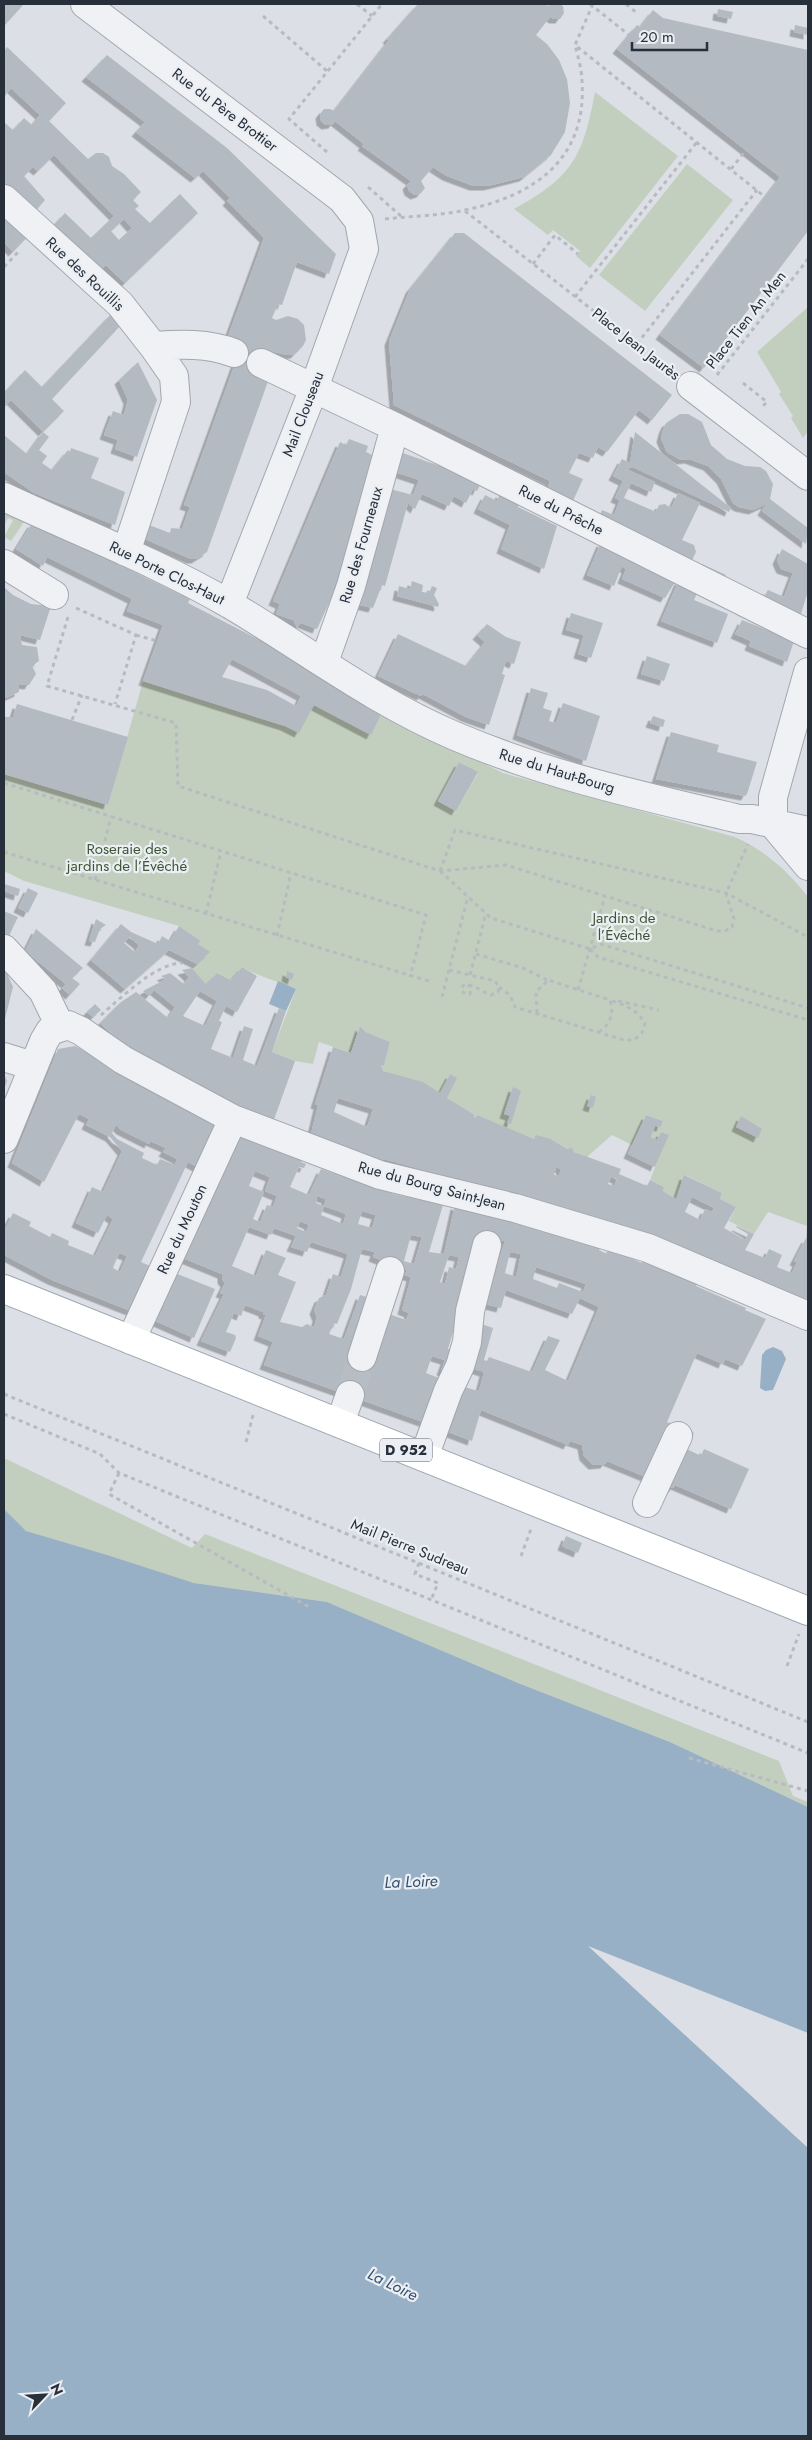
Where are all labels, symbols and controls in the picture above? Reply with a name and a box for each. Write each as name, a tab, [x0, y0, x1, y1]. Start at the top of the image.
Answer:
scale bar	[632, 20, 707, 52]
text: 20 m	[640, 26, 674, 48]
street label: Rue du Père Brottier	[167, 63, 283, 158]
street label: Rue des Rouillis	[41, 232, 129, 316]
street label: Place Tien An Men	[701, 266, 791, 374]
street label: Place Jean Jaurès	[587, 303, 685, 385]
street label: Mail Clouseau	[277, 368, 329, 460]
street label: Rue du Prêche	[515, 479, 608, 541]
street label: Rue des Fourneaux	[334, 483, 388, 606]
street label: Rue Porte Clos-Haut	[106, 536, 229, 611]
street label: Rue du Haut-Bourg	[496, 743, 618, 799]
park label: Roseraie des jardins de l’Évêché	[66, 838, 187, 877]
park label: Jardins de l’Évêché	[590, 907, 656, 946]
street label: Rue du Bourg Saint-Jean	[356, 1156, 508, 1216]
street label: Rue du Mouton	[151, 1180, 213, 1278]
road number: D 952	[380, 1438, 432, 1462]
street label: Mail Pierre Sudreau	[348, 1513, 472, 1581]
water label: La Loire	[384, 1869, 438, 1894]
water label: La Loire	[364, 2262, 422, 2306]
north arrow	[20, 2370, 70, 2420]
text: N	[45, 2380, 68, 2399]

